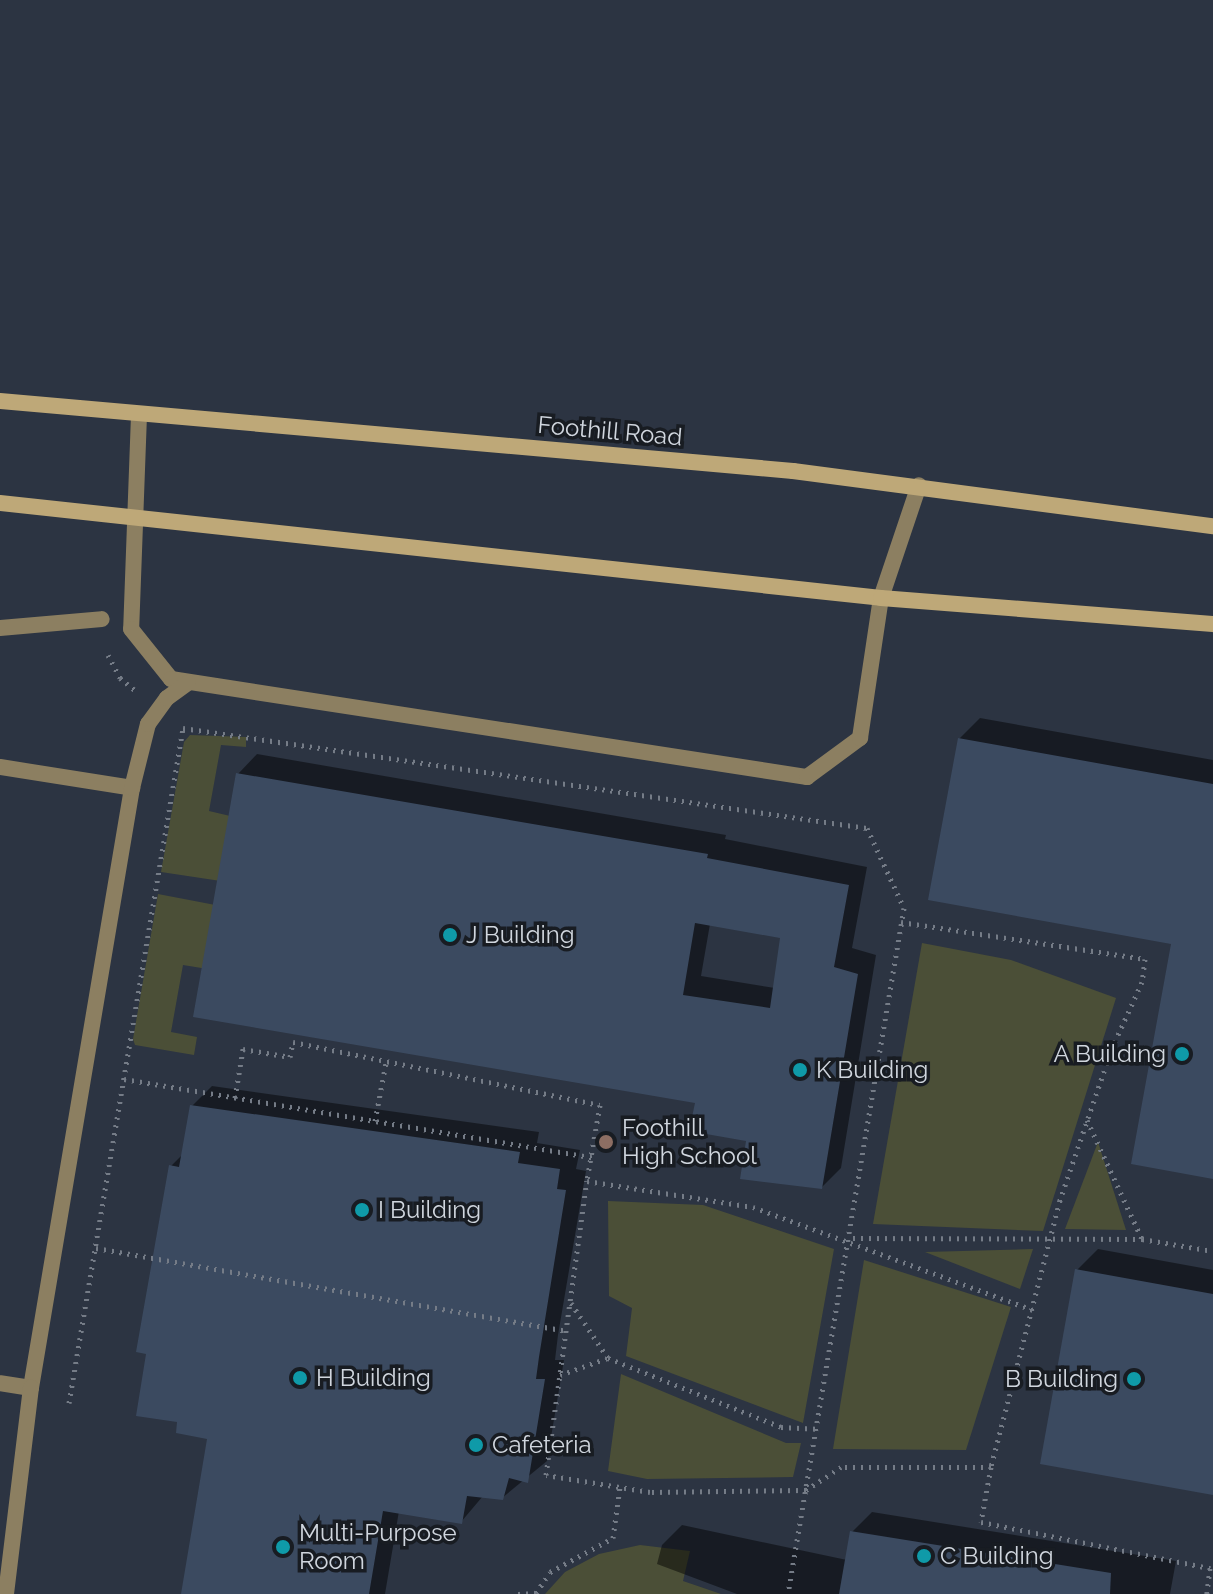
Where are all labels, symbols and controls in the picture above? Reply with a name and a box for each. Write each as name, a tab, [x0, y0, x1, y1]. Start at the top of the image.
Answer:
street label: Foothill Road	[536, 410, 684, 452]
place label: J Building	[466, 921, 575, 949]
marker: J Building	[441, 926, 459, 944]
place label: A Building	[1053, 1040, 1166, 1068]
marker: A Building	[1173, 1045, 1191, 1063]
place label: K Building	[816, 1056, 929, 1084]
marker: K Building	[791, 1061, 809, 1079]
place label: Foothill High School	[622, 1114, 757, 1170]
marker: Foothill High School	[597, 1133, 615, 1151]
place label: I Building	[378, 1196, 481, 1224]
marker: I Building	[353, 1201, 371, 1219]
place label: H Building	[316, 1364, 431, 1392]
place label: B Building	[1005, 1365, 1118, 1393]
marker: H Building	[291, 1369, 309, 1387]
marker: B Building	[1125, 1370, 1143, 1388]
place label: Cafeteria	[492, 1431, 592, 1459]
marker: Cafeteria	[467, 1436, 485, 1454]
place label: Multi-Purpose Room	[299, 1519, 457, 1575]
marker: Multi-Purpose Room	[274, 1538, 292, 1556]
place label: C Building	[940, 1542, 1054, 1570]
marker: C Building	[915, 1547, 933, 1565]

